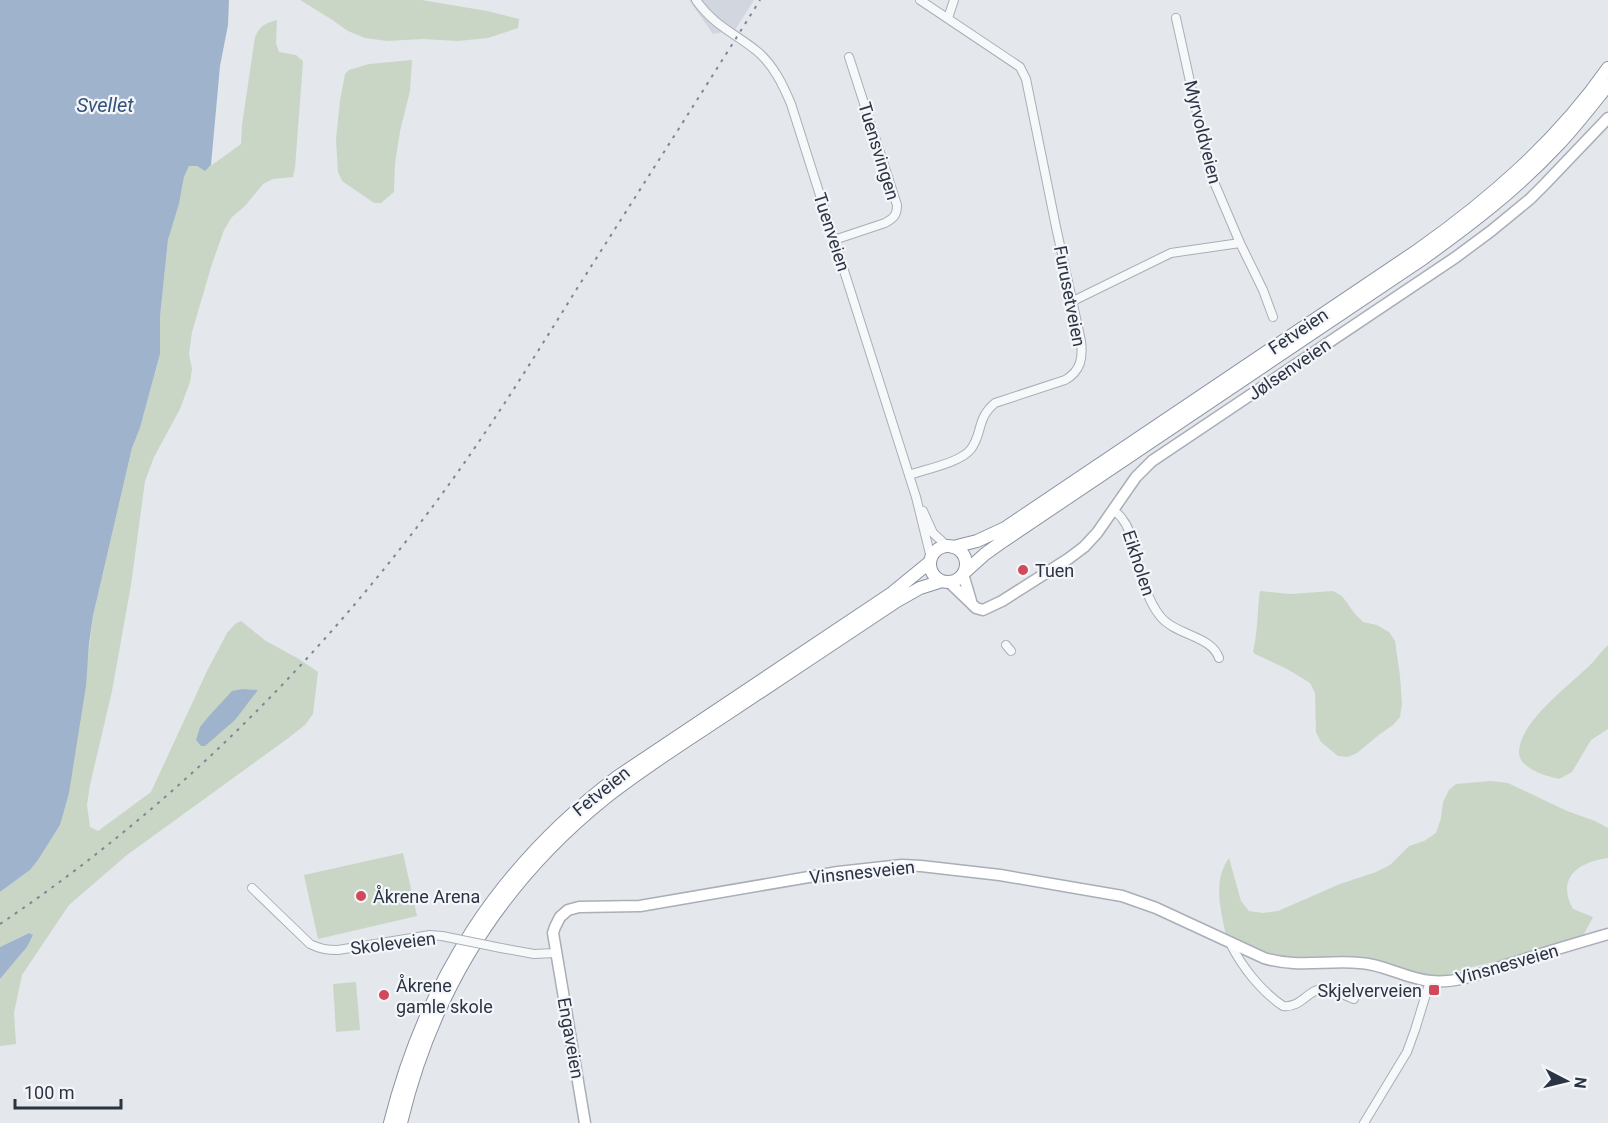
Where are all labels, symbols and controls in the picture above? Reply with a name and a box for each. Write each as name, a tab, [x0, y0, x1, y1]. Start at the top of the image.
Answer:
street label: Myrvoldveien	[1180, 78, 1226, 186]
water label: Svellet	[76, 93, 134, 117]
street label: Tuensvingen	[854, 100, 904, 202]
street label: Tuenveien	[809, 190, 855, 274]
street label: Furusetveien	[1050, 244, 1090, 348]
street label: Fetveien	[1264, 304, 1332, 358]
street label: Jølsenveien	[1244, 334, 1334, 404]
street label: Eikholen	[1119, 528, 1159, 598]
place label: Tuen	[1035, 560, 1074, 581]
marker: Tuen	[1016, 563, 1030, 577]
street label: Fetveien	[568, 762, 634, 820]
street label: Vinsnesveien	[808, 856, 916, 888]
place label: Åkrene Arena	[373, 885, 480, 907]
marker: Åkrene Arena	[354, 889, 368, 903]
street label: Skoleveien	[349, 927, 437, 959]
street label: Vinsnesveien	[1453, 939, 1561, 989]
place label: Åkrene gamle skole	[396, 974, 493, 1017]
place label: Skjelverveien	[1318, 980, 1422, 1001]
marker: Skjelverveien	[1427, 983, 1441, 997]
marker: Åkrene gamle skole	[377, 988, 391, 1002]
street label: Engaveien	[554, 996, 588, 1080]
north arrow	[1536, 1051, 1596, 1111]
scale bar	[15, 1072, 122, 1110]
text: N	[1570, 1076, 1591, 1090]
text: 100 m	[24, 1082, 75, 1103]

